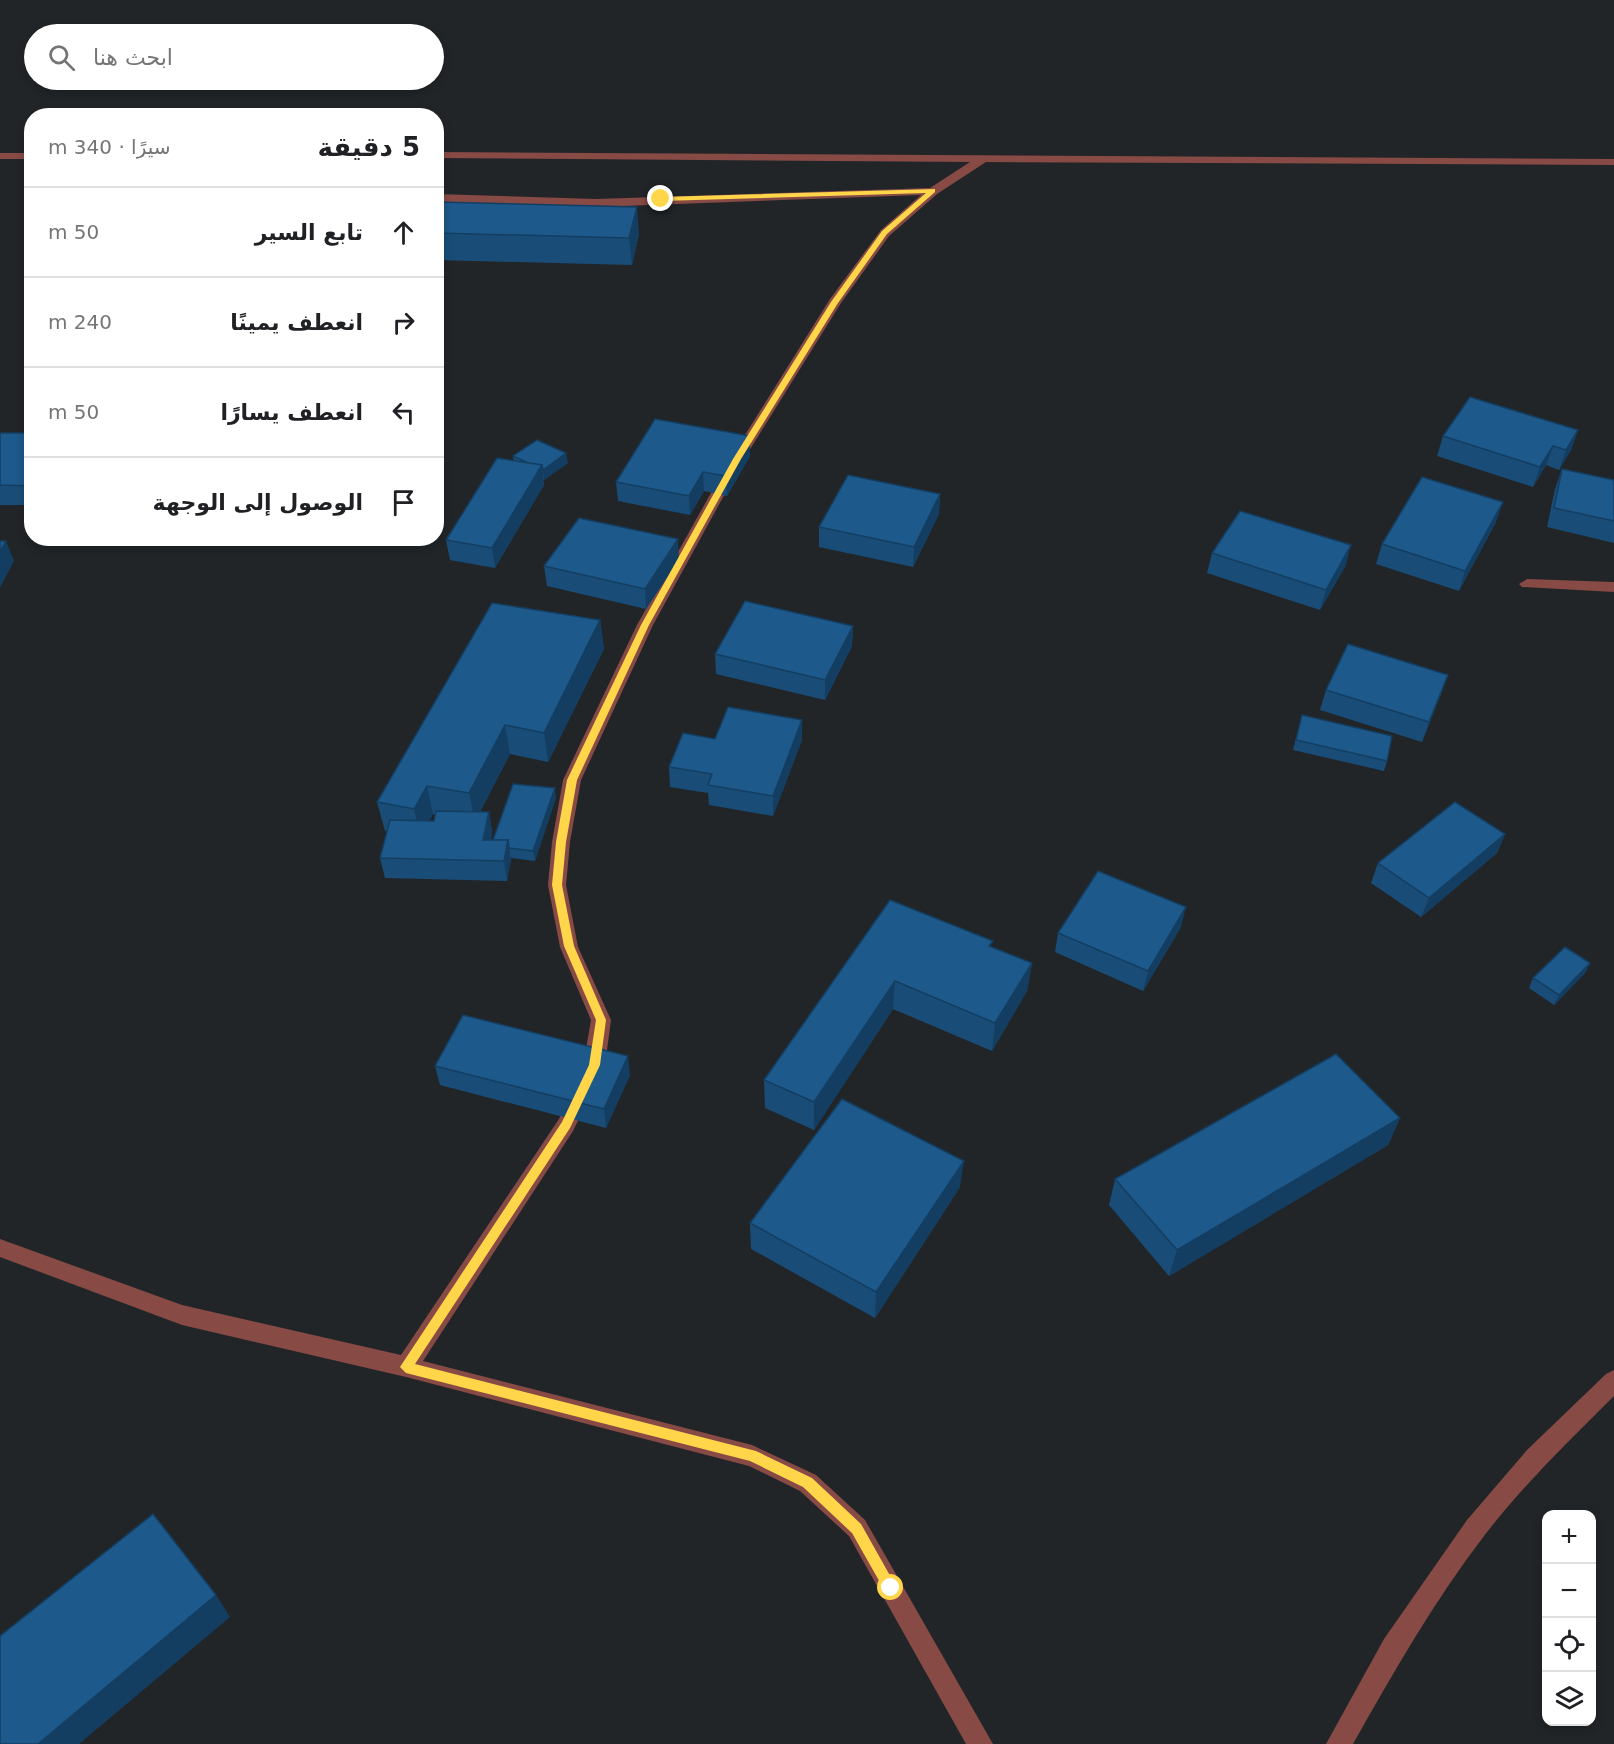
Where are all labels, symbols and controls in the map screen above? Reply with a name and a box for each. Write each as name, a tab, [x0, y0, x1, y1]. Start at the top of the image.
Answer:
search box	[24, 24, 444, 90]
icon: search	[45, 41, 78, 74]
text: ابحث هنا	[93, 45, 173, 70]
text: 5 دقيقة	[317, 132, 420, 162]
text: سيرًا · 340 m	[48, 135, 171, 159]
route end	[647, 185, 673, 211]
icon: ahead	[387, 216, 420, 249]
text: 50 m	[48, 220, 99, 244]
text: تابع السير	[255, 220, 363, 245]
icon: right	[387, 306, 420, 339]
text: 240 m	[48, 310, 112, 334]
text: انعطف يمينًا	[230, 310, 363, 335]
icon: left	[387, 396, 420, 429]
text: 50 m	[48, 400, 99, 424]
text: انعطف يسارًا	[220, 400, 363, 425]
icon: arrive	[387, 486, 420, 519]
text: الوصول إلى الوجهة	[153, 490, 363, 515]
map controls	[1542, 1510, 1596, 1726]
button: +	[1542, 1510, 1596, 1564]
button: −	[1542, 1564, 1596, 1618]
route start	[877, 1574, 903, 1600]
button: locate	[1542, 1618, 1596, 1672]
button: layers	[1542, 1672, 1596, 1726]

